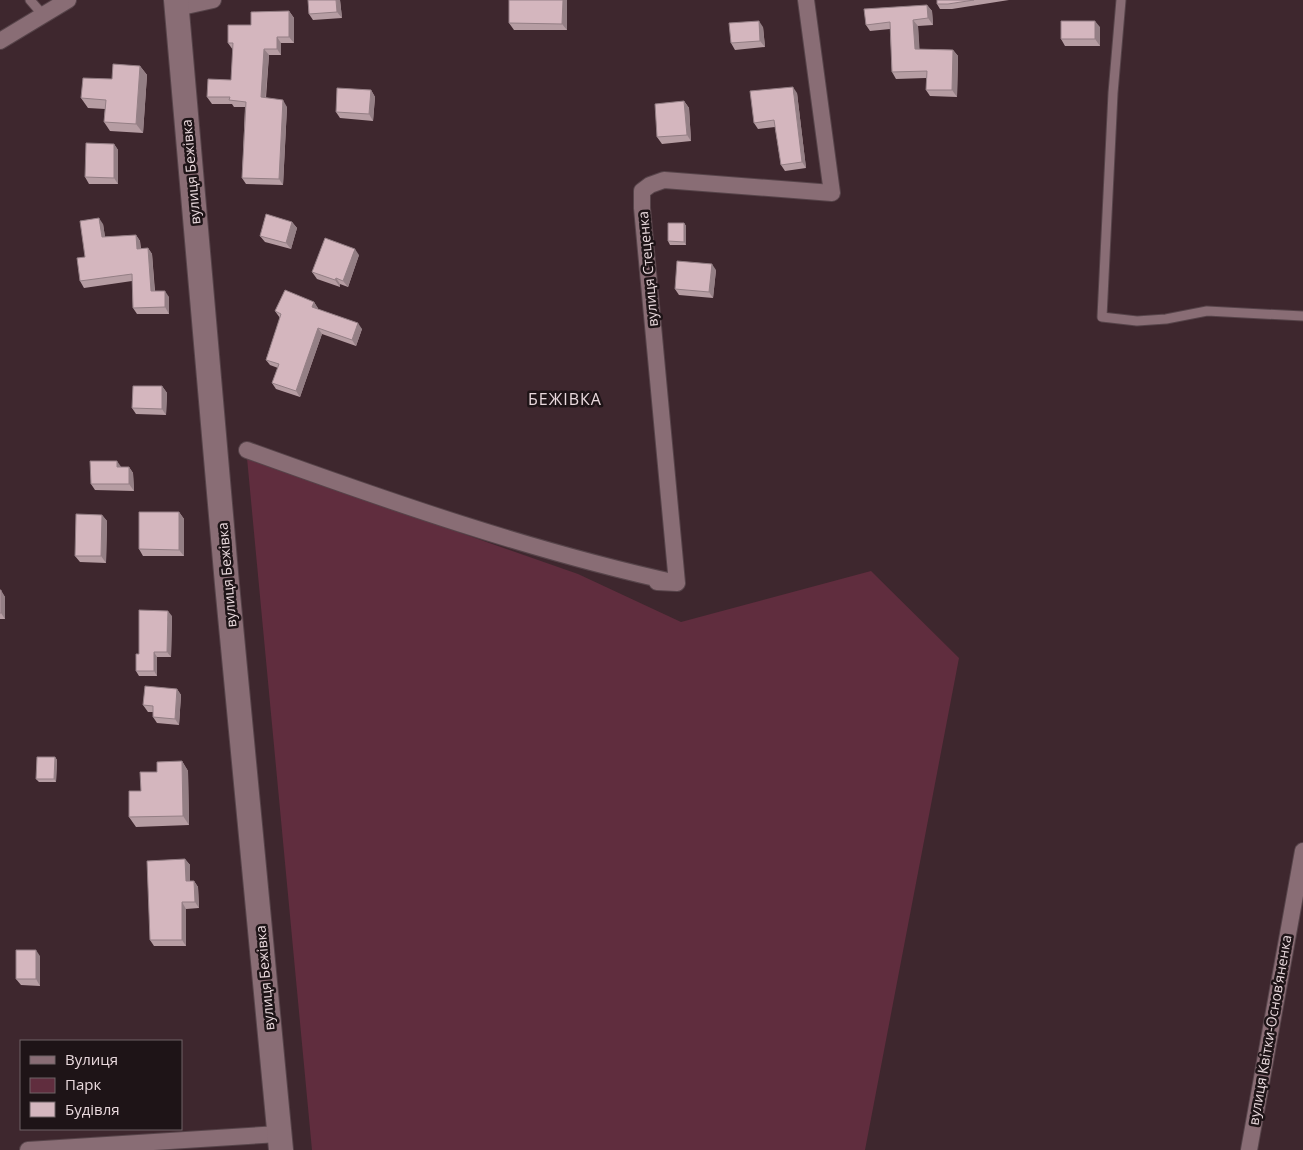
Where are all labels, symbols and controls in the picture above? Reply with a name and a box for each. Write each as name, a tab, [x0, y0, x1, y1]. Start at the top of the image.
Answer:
street label: вулиця Бежівка	[176, 119, 205, 225]
street label: вулиця Стеценка	[633, 210, 662, 328]
district label: БЕЖІВКА	[528, 388, 602, 410]
street label: вулиця Бежівка	[212, 522, 241, 628]
street label: вулиця Бежівка	[250, 925, 279, 1031]
street label: вулиця Квітки-Основʼяненка	[1243, 933, 1296, 1127]
legend	[20, 1040, 182, 1130]
text: Вулиця	[65, 1049, 118, 1069]
text: Парк	[65, 1074, 101, 1094]
text: Будівля	[65, 1099, 120, 1119]

